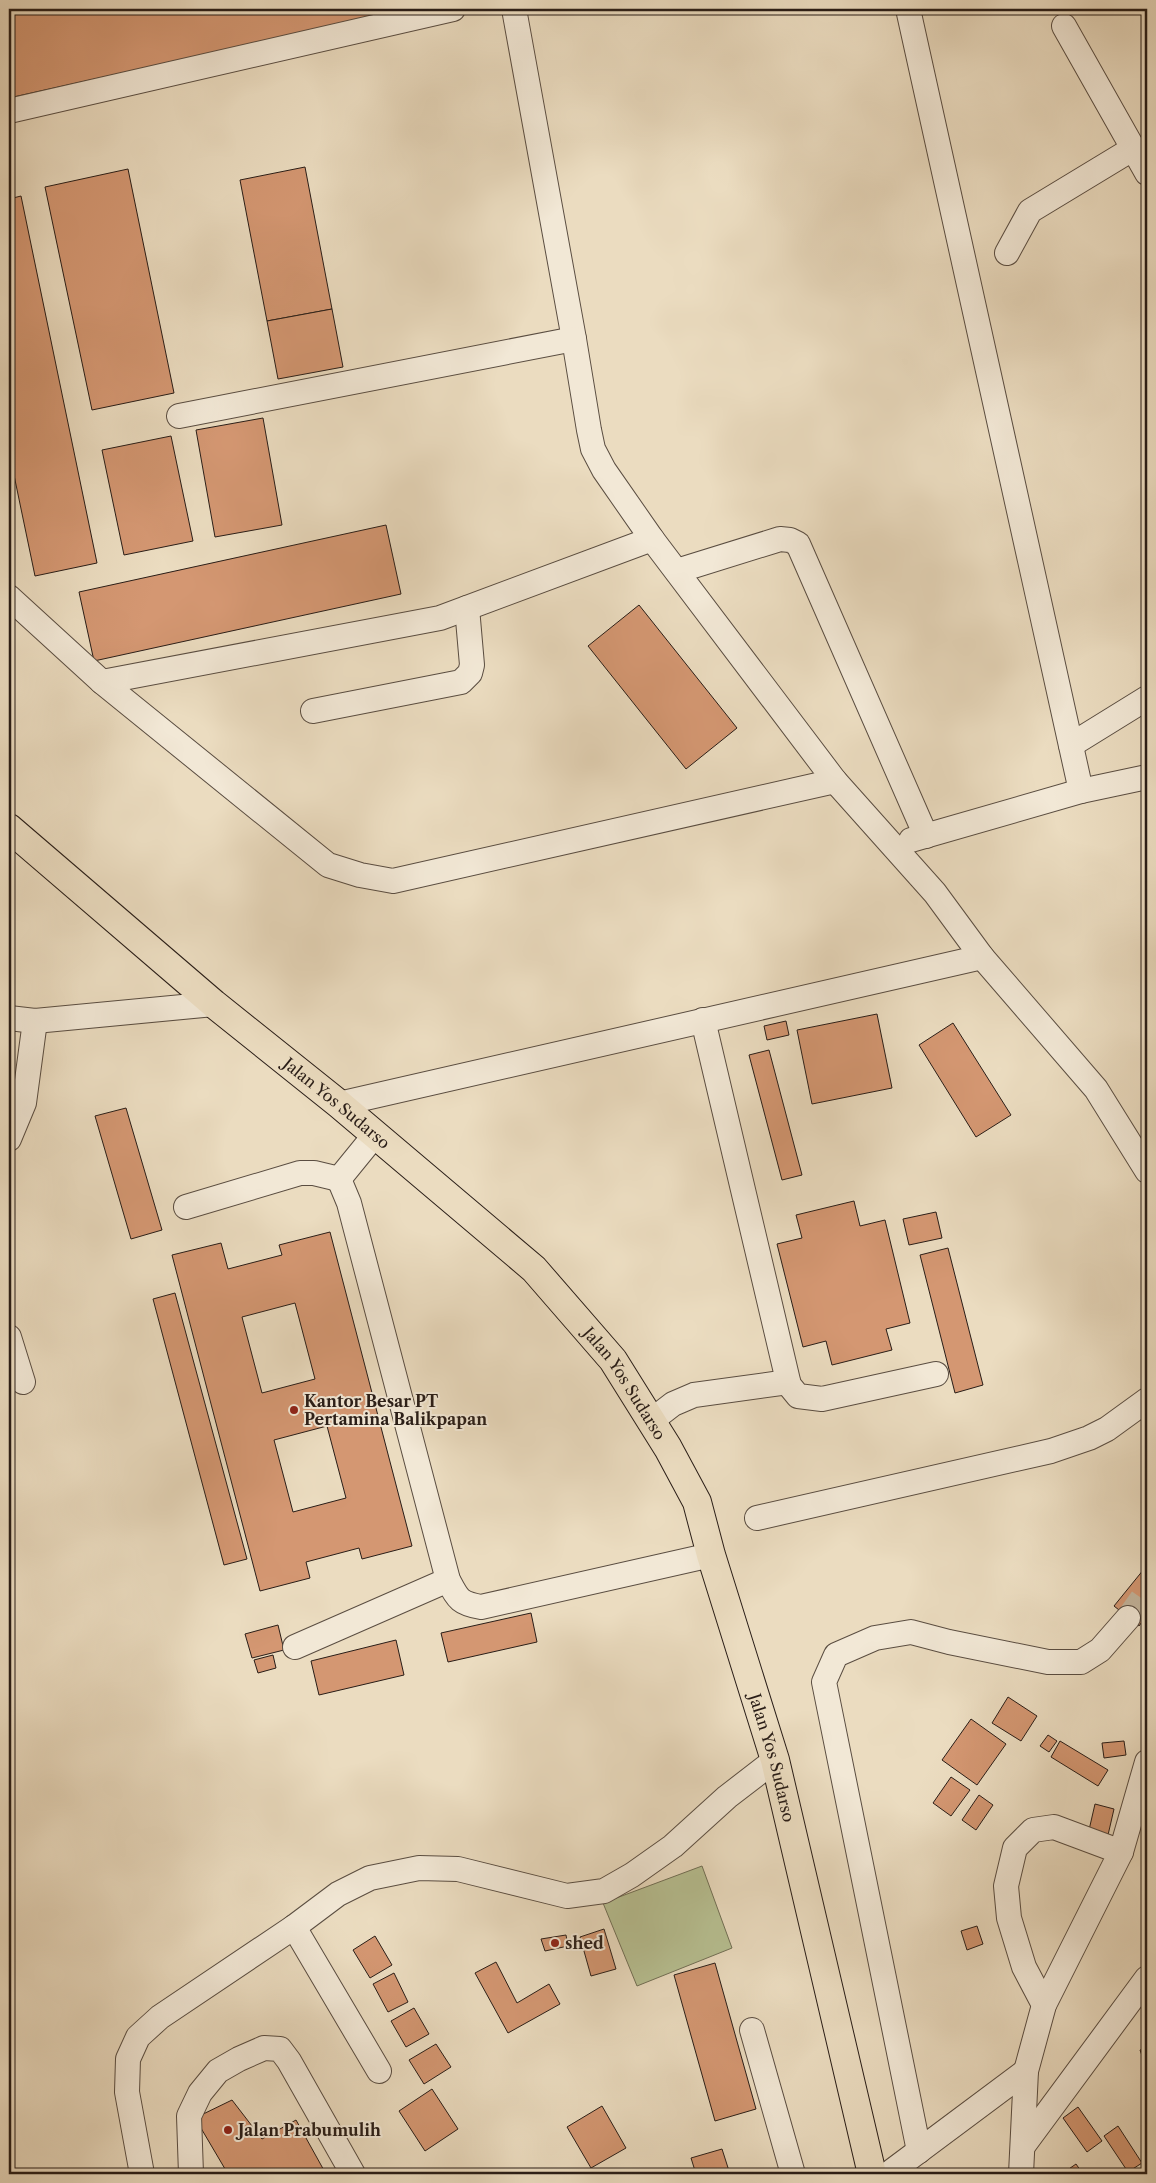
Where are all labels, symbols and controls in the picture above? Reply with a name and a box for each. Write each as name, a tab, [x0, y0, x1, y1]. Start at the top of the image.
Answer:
street label: Jalan Yos Sudarso	[277, 1051, 394, 1153]
street label: Jalan Yos Sudarso	[577, 1321, 670, 1444]
place label: Kantor Besar PT Pertamina Balikpapan	[304, 1391, 487, 1429]
marker: Kantor Besar PT Pertamina Balikpapan	[288, 1404, 300, 1416]
street label: Jalan Yos Sudarso	[744, 1688, 799, 1824]
place label: shed	[565, 1933, 604, 1953]
marker: shed	[549, 1937, 561, 1949]
place label: Jalan Prabumulih	[235, 2120, 381, 2140]
marker: Jalan Prabumulih	[222, 2124, 234, 2136]

